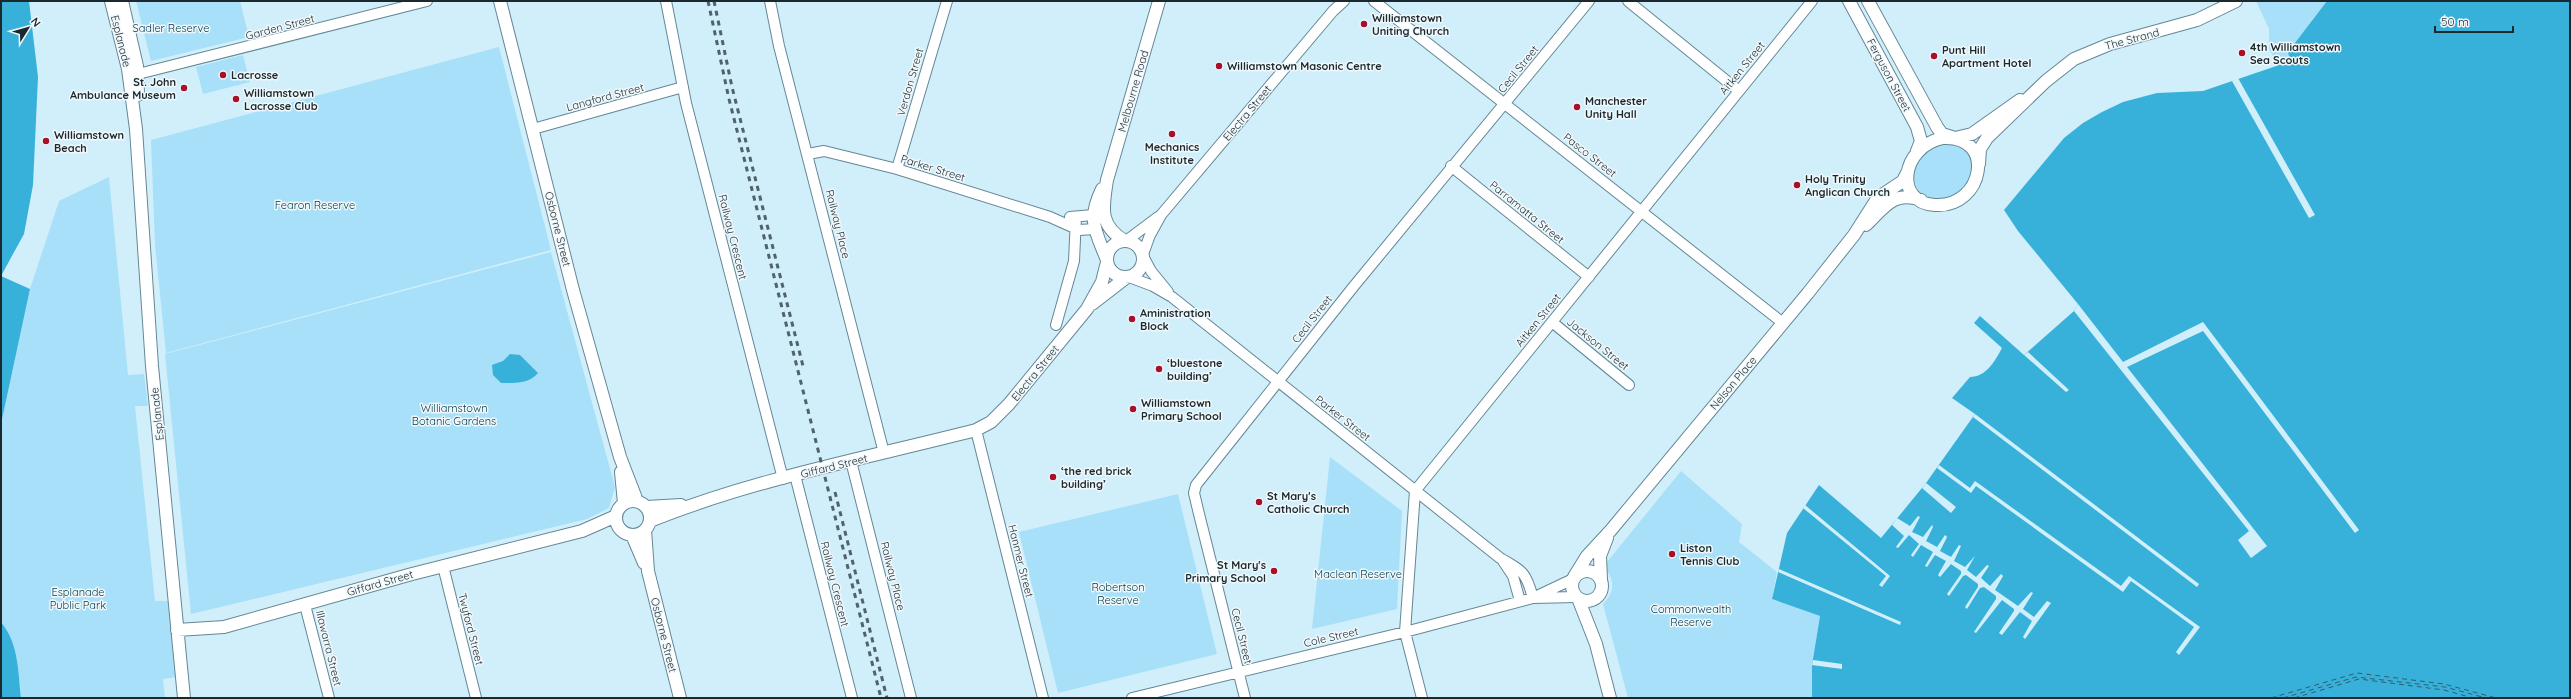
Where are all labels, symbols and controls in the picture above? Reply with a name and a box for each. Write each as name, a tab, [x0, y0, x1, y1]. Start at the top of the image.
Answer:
north arrow	[8, 8, 48, 48]
scale bar	[2435, 8, 2513, 34]
street label: Garden Street	[244, 11, 316, 43]
place label: Williamstown Uniting Church	[1372, 11, 1449, 38]
street label: Esplanade	[108, 14, 134, 68]
text: 50 m	[2441, 14, 2469, 29]
text: N	[28, 15, 44, 29]
marker: Williamstown Uniting Church	[1359, 19, 1369, 29]
park label: Sadler Reserve	[132, 21, 210, 35]
street label: The Strand	[2103, 25, 2161, 53]
street label: Ferguson Street	[1864, 36, 1914, 114]
street label: Aitken Street	[1716, 38, 1768, 97]
place label: 4th Williamstown Sea Scouts	[2250, 40, 2341, 67]
street label: Cecil Street	[1495, 42, 1542, 96]
place label: Punt Hill Apartment Hotel	[1942, 43, 2032, 70]
street label: Verdon Street	[894, 46, 926, 118]
street label: Melbourne Road	[1115, 48, 1151, 134]
marker: 4th Williamstown Sea Scouts	[2237, 48, 2247, 58]
marker: Punt Hill Apartment Hotel	[1929, 51, 1939, 61]
place label: Williamstown Masonic Centre	[1227, 59, 1382, 73]
marker: Williamstown Masonic Centre	[1214, 61, 1224, 71]
place label: Lacrosse	[231, 68, 279, 82]
marker: Lacrosse	[218, 70, 228, 80]
place label: St. John Ambulance Museum	[70, 75, 176, 102]
street label: Langford Street	[565, 80, 646, 114]
street label: Electra Street	[1220, 82, 1274, 144]
marker: St. John Ambulance Museum	[179, 83, 189, 93]
place label: Williamstown Lacrosse Club	[244, 86, 318, 113]
marker: Williamstown Lacrosse Club	[231, 94, 241, 104]
place label: Manchester Unity Hall	[1585, 94, 1647, 121]
marker: Manchester Unity Hall	[1572, 102, 1582, 112]
place label: Williamstown Beach	[54, 128, 124, 155]
marker: Mechanics Institute	[1167, 129, 1177, 139]
street label: Pasco Street	[1561, 130, 1620, 180]
marker: Williamstown Beach	[41, 136, 51, 146]
place label: Mechanics Institute	[1145, 140, 1199, 167]
street label: Parker Street	[899, 152, 967, 185]
place label: Holy Trinity Anglican Church	[1805, 172, 1890, 199]
street label: Parramatta Street	[1487, 178, 1567, 247]
marker: Holy Trinity Anglican Church	[1792, 180, 1802, 190]
street label: Railway Place	[823, 188, 853, 260]
street label: Osborne Street	[542, 190, 574, 268]
street label: Railway Crescent	[716, 193, 750, 281]
park label: Fearon Reserve	[275, 198, 355, 212]
street label: Aitken Street	[1512, 290, 1564, 349]
street label: Cecil Street	[1289, 292, 1335, 346]
place label: Aministration Block	[1140, 306, 1211, 333]
marker: Aministration Block	[1127, 314, 1137, 324]
street label: Jackson Street	[1564, 315, 1632, 373]
street label: Electra Street	[1008, 342, 1062, 404]
street label: Nelson Place	[1707, 353, 1759, 413]
place label: ‘bluestone building’	[1167, 356, 1223, 383]
marker: ‘bluestone building’	[1154, 364, 1164, 374]
street label: Esplanade	[147, 387, 167, 441]
street label: Parker Street	[1312, 392, 1374, 444]
place label: Williamstown Primary School	[1141, 396, 1222, 423]
park label: Williamstown Botanic Gardens	[412, 401, 496, 428]
marker: Williamstown Primary School	[1128, 404, 1138, 414]
street label: Giffard Street	[799, 451, 869, 481]
place label: ‘the red brick building’	[1061, 464, 1132, 491]
marker: ‘the red brick building’	[1048, 472, 1058, 482]
place label: St Mary's Catholic Church	[1267, 489, 1349, 516]
marker: St Mary's Catholic Church	[1254, 497, 1264, 507]
street label: Hanmer Street	[1005, 523, 1037, 599]
street label: Railway Crescent	[818, 540, 852, 628]
street label: Railway Place	[878, 540, 908, 612]
place label: Liston Tennis Club	[1680, 541, 1739, 568]
marker: Liston Tennis Club	[1667, 549, 1677, 559]
place label: St Mary's Primary School	[1185, 558, 1266, 585]
marker: St Mary's Primary School	[1269, 566, 1279, 576]
street label: Giffard Street	[345, 567, 415, 599]
park label: Maclean Reserve	[1314, 567, 1402, 581]
park label: Robertson Reserve	[1091, 580, 1145, 607]
park label: Esplanade Public Park	[50, 585, 106, 612]
street label: Twyford Street	[455, 592, 487, 667]
street label: Osborne Street	[648, 596, 680, 674]
park label: Commonwealth Reserve	[1651, 602, 1731, 629]
street label: Cecil Street	[1228, 607, 1256, 666]
street label: Illawarra Street	[313, 609, 345, 688]
street label: Cole Street	[1302, 624, 1360, 650]

